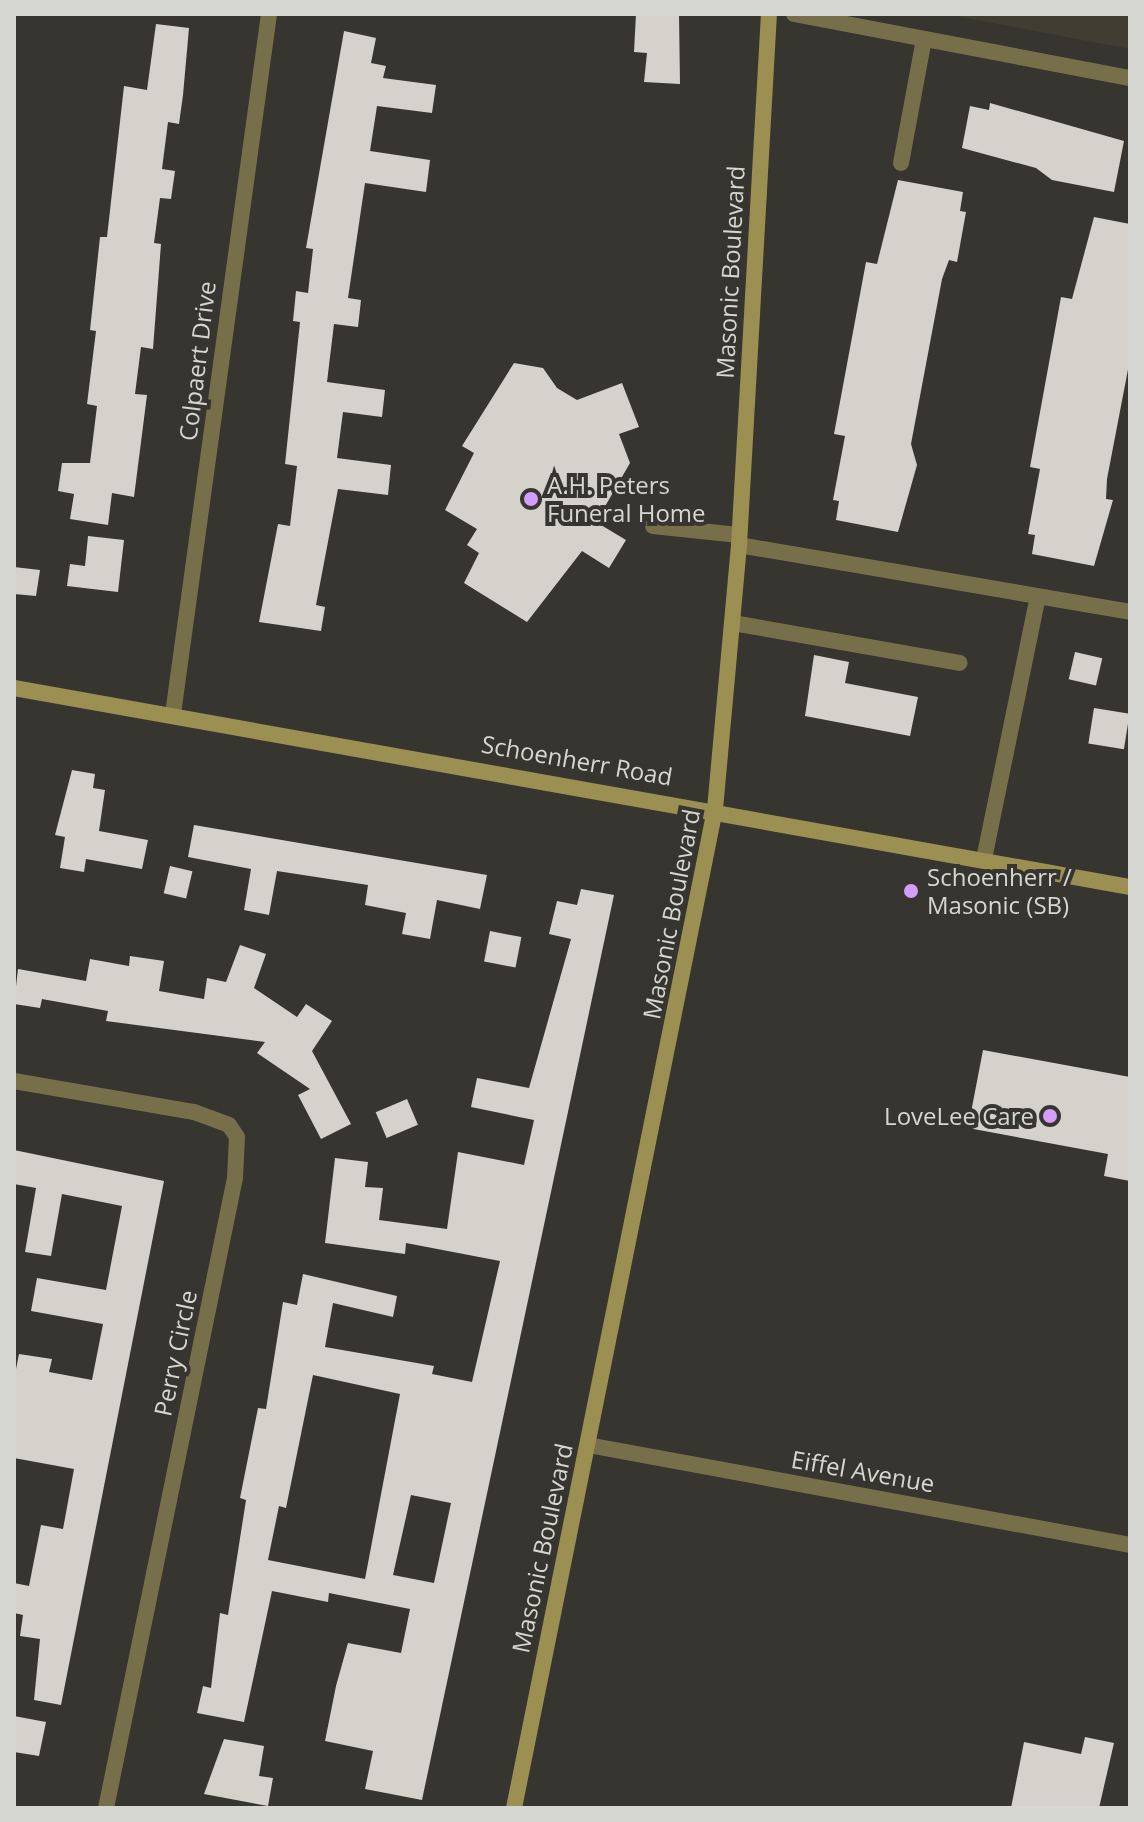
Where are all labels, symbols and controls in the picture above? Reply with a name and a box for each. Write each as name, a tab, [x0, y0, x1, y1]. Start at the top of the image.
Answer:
street label: Masonic Boulevard	[710, 165, 750, 379]
street label: Colpaert Drive	[173, 280, 221, 442]
place label: A.H. Peters Funeral Home	[547, 471, 706, 527]
marker: A.H. Peters Funeral Home	[522, 490, 540, 508]
street label: Schoenherr Road	[479, 729, 675, 791]
street label: Masonic Boulevard	[637, 807, 705, 1021]
place label: Schoenherr / Masonic (SB)	[927, 863, 1072, 919]
marker: Schoenherr / Masonic (SB)	[902, 882, 920, 900]
place label: LoveLee Care	[884, 1102, 1034, 1130]
marker: LoveLee Care	[1041, 1107, 1059, 1125]
street label: Perry Circle	[148, 1288, 202, 1418]
street label: Masonic Boulevard	[506, 1441, 578, 1655]
street label: Eiffel Avenue	[789, 1444, 937, 1498]

